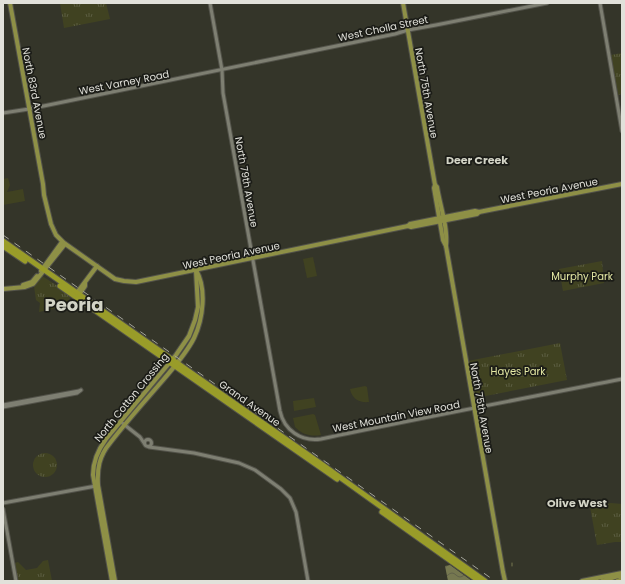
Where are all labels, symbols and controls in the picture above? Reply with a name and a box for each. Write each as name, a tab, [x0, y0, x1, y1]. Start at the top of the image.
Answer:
street label: West Cholla Street	[337, 12, 430, 45]
street label: North 83rd Avenue	[18, 46, 51, 140]
street label: North 75th Avenue	[411, 47, 442, 140]
street label: West Varney Road	[78, 66, 171, 99]
street label: North 79th Avenue	[231, 136, 262, 229]
district label: Deer Creek	[446, 152, 508, 168]
street label: West Peoria Avenue	[499, 174, 599, 207]
street label: West Peoria Avenue	[181, 238, 281, 273]
park label: Murphy Park	[551, 269, 614, 284]
district label: Peoria	[44, 292, 104, 317]
street label: North Cotton Crossing	[91, 350, 172, 445]
street label: North 75th Avenue	[466, 362, 497, 455]
park label: Hayes Park	[491, 364, 546, 379]
street label: Grand Avenue	[216, 377, 283, 430]
street label: West Mountain View Road	[331, 397, 461, 436]
district label: Olive West	[547, 495, 608, 511]

